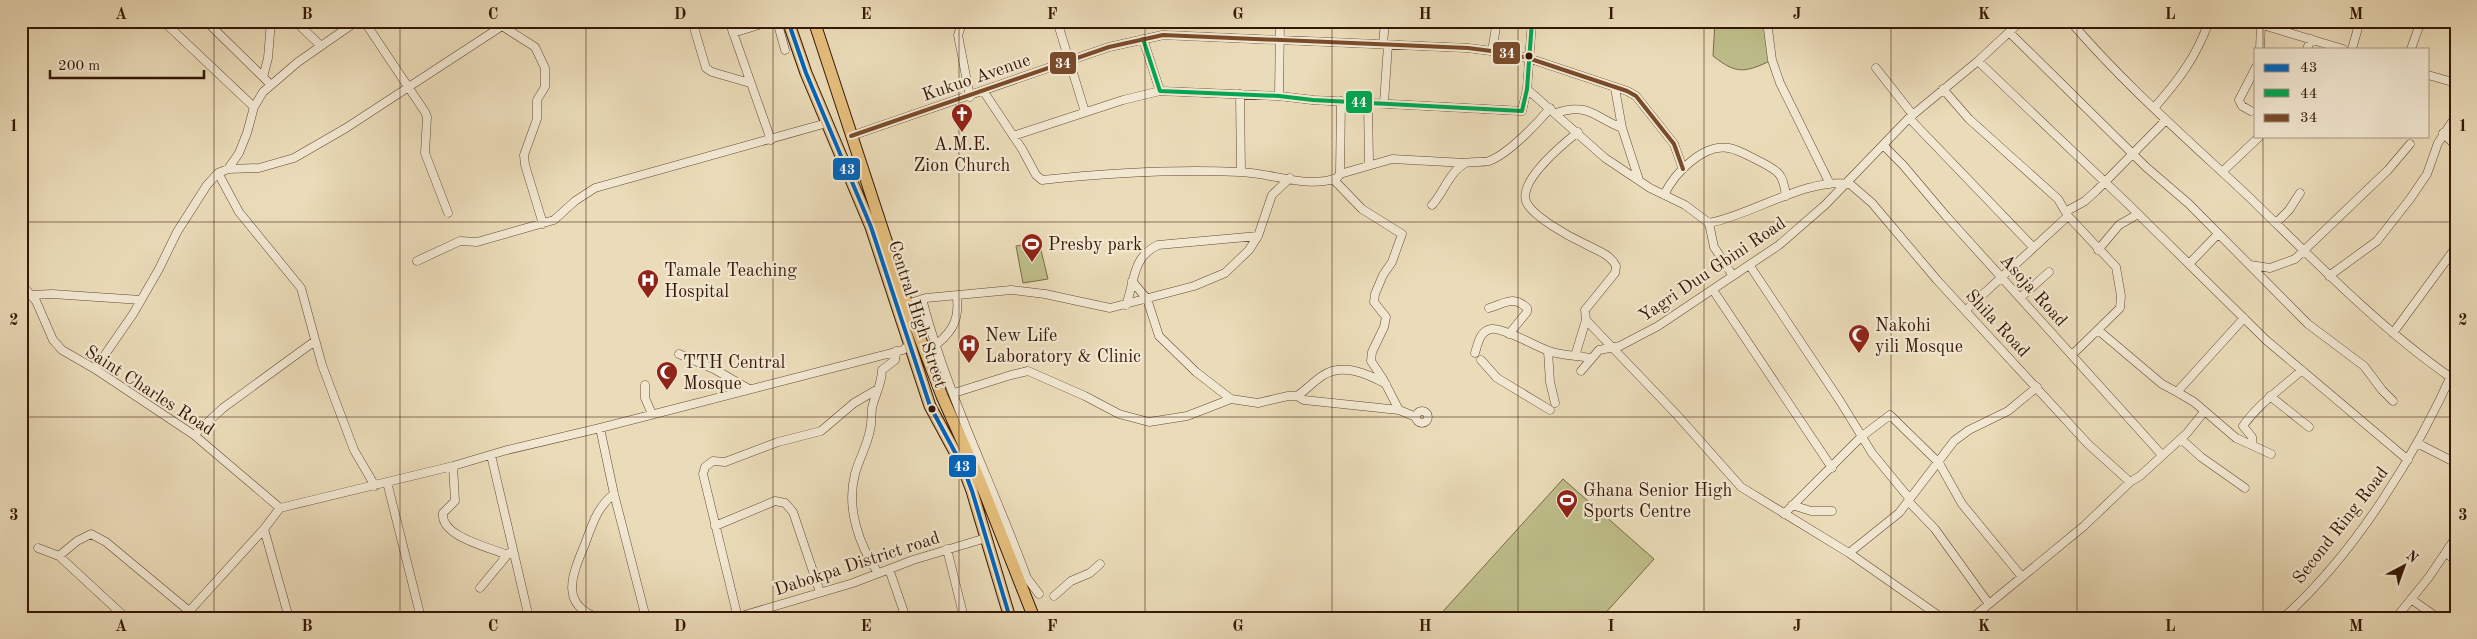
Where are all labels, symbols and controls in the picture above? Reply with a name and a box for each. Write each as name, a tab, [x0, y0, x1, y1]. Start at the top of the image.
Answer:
text: A	[115, 7, 127, 23]
text: B	[301, 7, 313, 23]
text: C	[488, 7, 498, 23]
text: D	[674, 7, 686, 23]
text: E	[860, 7, 872, 23]
text: F	[1047, 7, 1058, 23]
text: G	[1232, 7, 1244, 23]
text: H	[1418, 7, 1432, 23]
text: I	[1607, 7, 1615, 23]
text: J	[1793, 7, 1802, 23]
text: K	[1978, 7, 1990, 23]
text: L	[2165, 7, 2176, 23]
text: M	[2349, 7, 2363, 23]
line badge: 34	[1492, 41, 1521, 65]
text: 34	[1499, 47, 1515, 61]
scale bar	[50, 48, 204, 80]
legend	[2254, 48, 2430, 138]
street label: Kukuo Avenue	[920, 51, 1033, 105]
line badge: 34	[1049, 51, 1077, 75]
unlabelled marker	[1524, 51, 1534, 61]
text: 34	[1055, 57, 1071, 71]
text: 200 m	[58, 59, 100, 74]
text: 43	[2300, 61, 2317, 76]
text: 44	[2300, 87, 2317, 102]
line badge: 44	[1345, 90, 1373, 114]
text: 44	[1351, 96, 1367, 110]
church icon: A.M.E. Zion Church	[950, 102, 974, 133]
text: 34	[2300, 111, 2317, 126]
text: 1	[9, 119, 19, 135]
text: 1	[2458, 119, 2468, 135]
place label: A.M.E. Zion Church	[914, 136, 1011, 175]
line badge: 43	[832, 157, 861, 181]
text: 43	[839, 163, 855, 177]
street label: Yagri Duu Gbini Road	[1636, 214, 1789, 326]
sports icon: Presby park	[1020, 232, 1044, 263]
place label: Presby park	[1048, 236, 1142, 254]
street label: Central High Street	[885, 238, 949, 390]
street label: Asoja Road	[1996, 251, 2070, 330]
place label: Tamale Teaching Hospital	[664, 262, 797, 301]
hospital icon: Tamale Teaching Hospital	[636, 268, 660, 299]
street label: Shila Road	[1962, 287, 2033, 361]
text: 2	[9, 313, 19, 329]
text: 2	[2458, 313, 2468, 329]
place label: Nakohi yili Mosque	[1875, 317, 1963, 356]
mosque icon: Nakohi yili Mosque	[1847, 323, 1871, 354]
place label: New Life Laboratory & Clinic	[985, 327, 1141, 366]
hospital icon: New Life Laboratory & Clinic	[957, 333, 981, 364]
street label: Saint Charles Road	[82, 342, 217, 439]
place label: TTH Central Mosque	[683, 354, 786, 393]
mosque icon: TTH Central Mosque	[655, 360, 679, 391]
unlabelled marker	[927, 404, 937, 414]
line badge: 43	[948, 454, 977, 478]
text: 43	[954, 460, 970, 474]
street label: Second Ring Road	[2290, 464, 2392, 587]
place label: Ghana Senior High Sports Centre	[1583, 482, 1732, 521]
sports icon: Ghana Senior High Sports Centre	[1555, 488, 1579, 519]
text: 3	[9, 508, 19, 524]
text: 3	[2458, 508, 2468, 524]
street label: Dabokpa District road	[772, 529, 942, 599]
north arrow	[2380, 542, 2430, 592]
text: N	[2403, 548, 2421, 566]
text: A	[115, 619, 127, 635]
text: B	[301, 619, 313, 635]
text: C	[488, 619, 498, 635]
text: D	[674, 619, 686, 635]
text: E	[860, 619, 872, 635]
text: F	[1047, 619, 1058, 635]
text: G	[1232, 619, 1244, 635]
text: H	[1418, 619, 1432, 635]
text: I	[1607, 619, 1615, 635]
text: J	[1793, 619, 1802, 635]
text: K	[1978, 619, 1990, 635]
text: L	[2165, 619, 2176, 635]
text: M	[2349, 619, 2363, 635]

